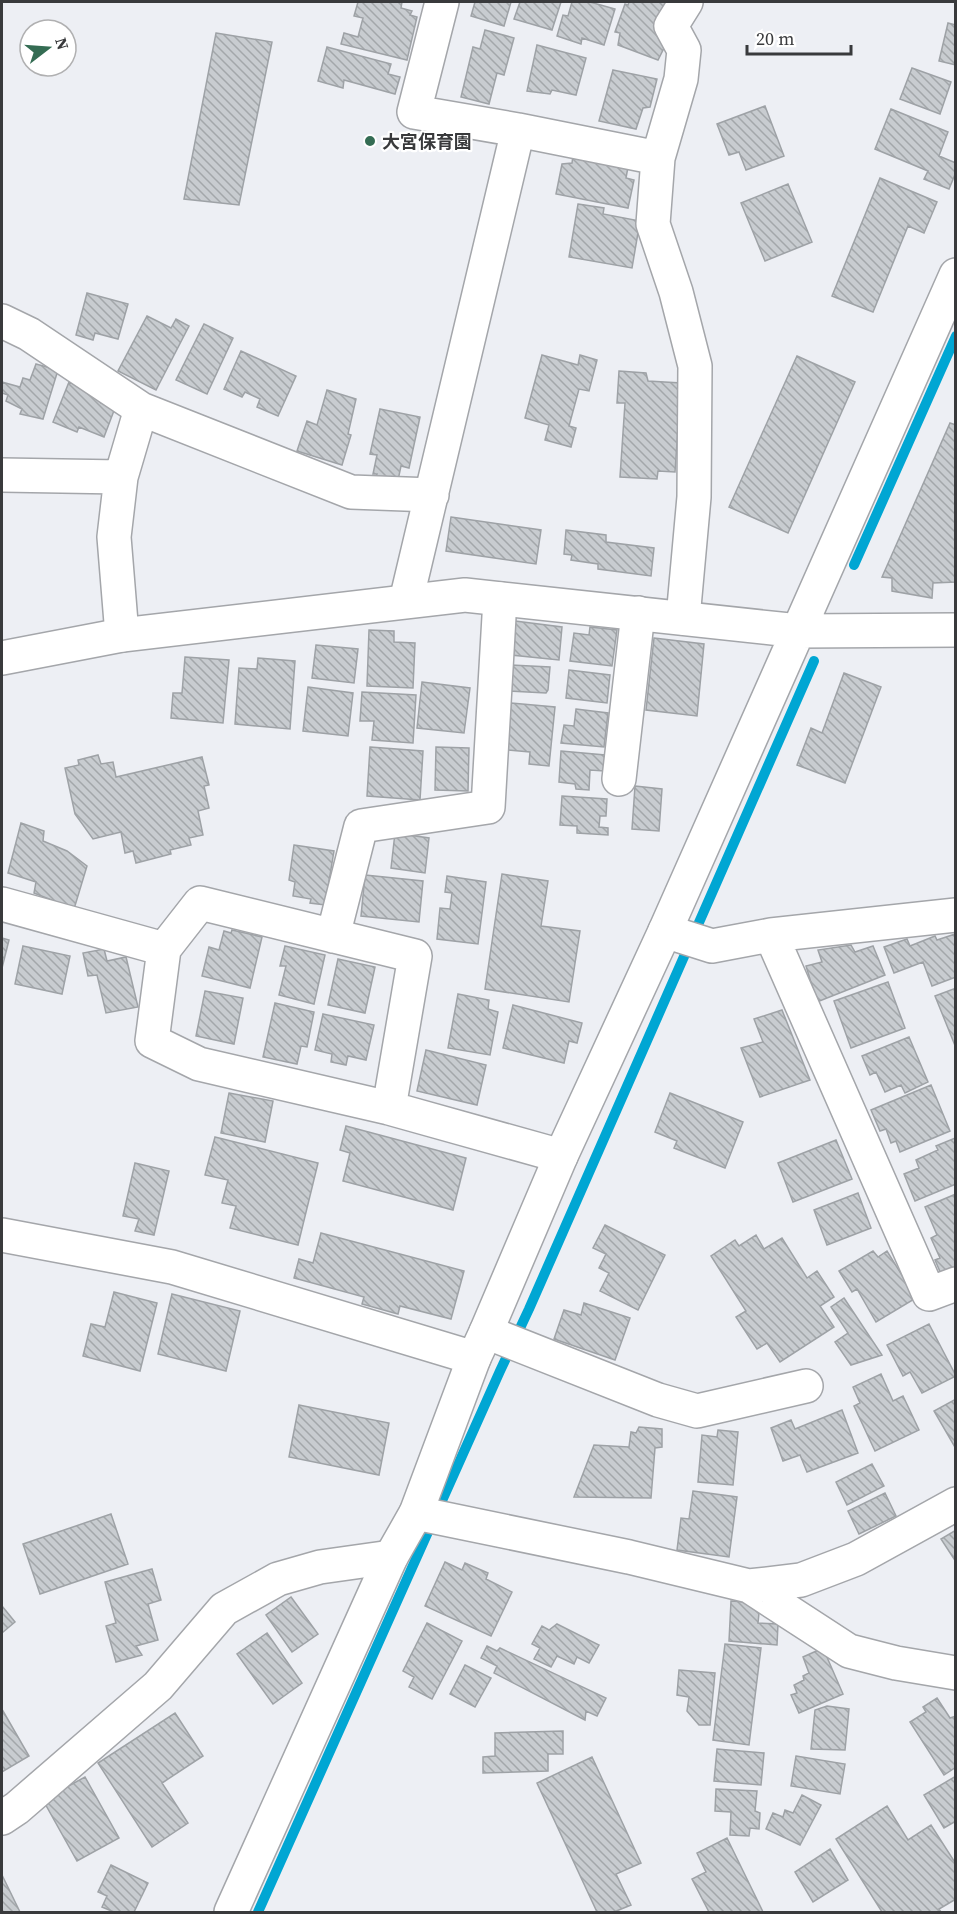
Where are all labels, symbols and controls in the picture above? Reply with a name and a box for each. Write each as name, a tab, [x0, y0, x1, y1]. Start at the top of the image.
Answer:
north arrow	[18, 18, 78, 78]
scale bar	[747, 18, 850, 56]
text: 20 m	[756, 26, 794, 51]
text: N	[50, 35, 75, 53]
place label: 大宮保育園	[382, 129, 472, 154]
marker: 大宮保育園	[363, 134, 377, 148]

